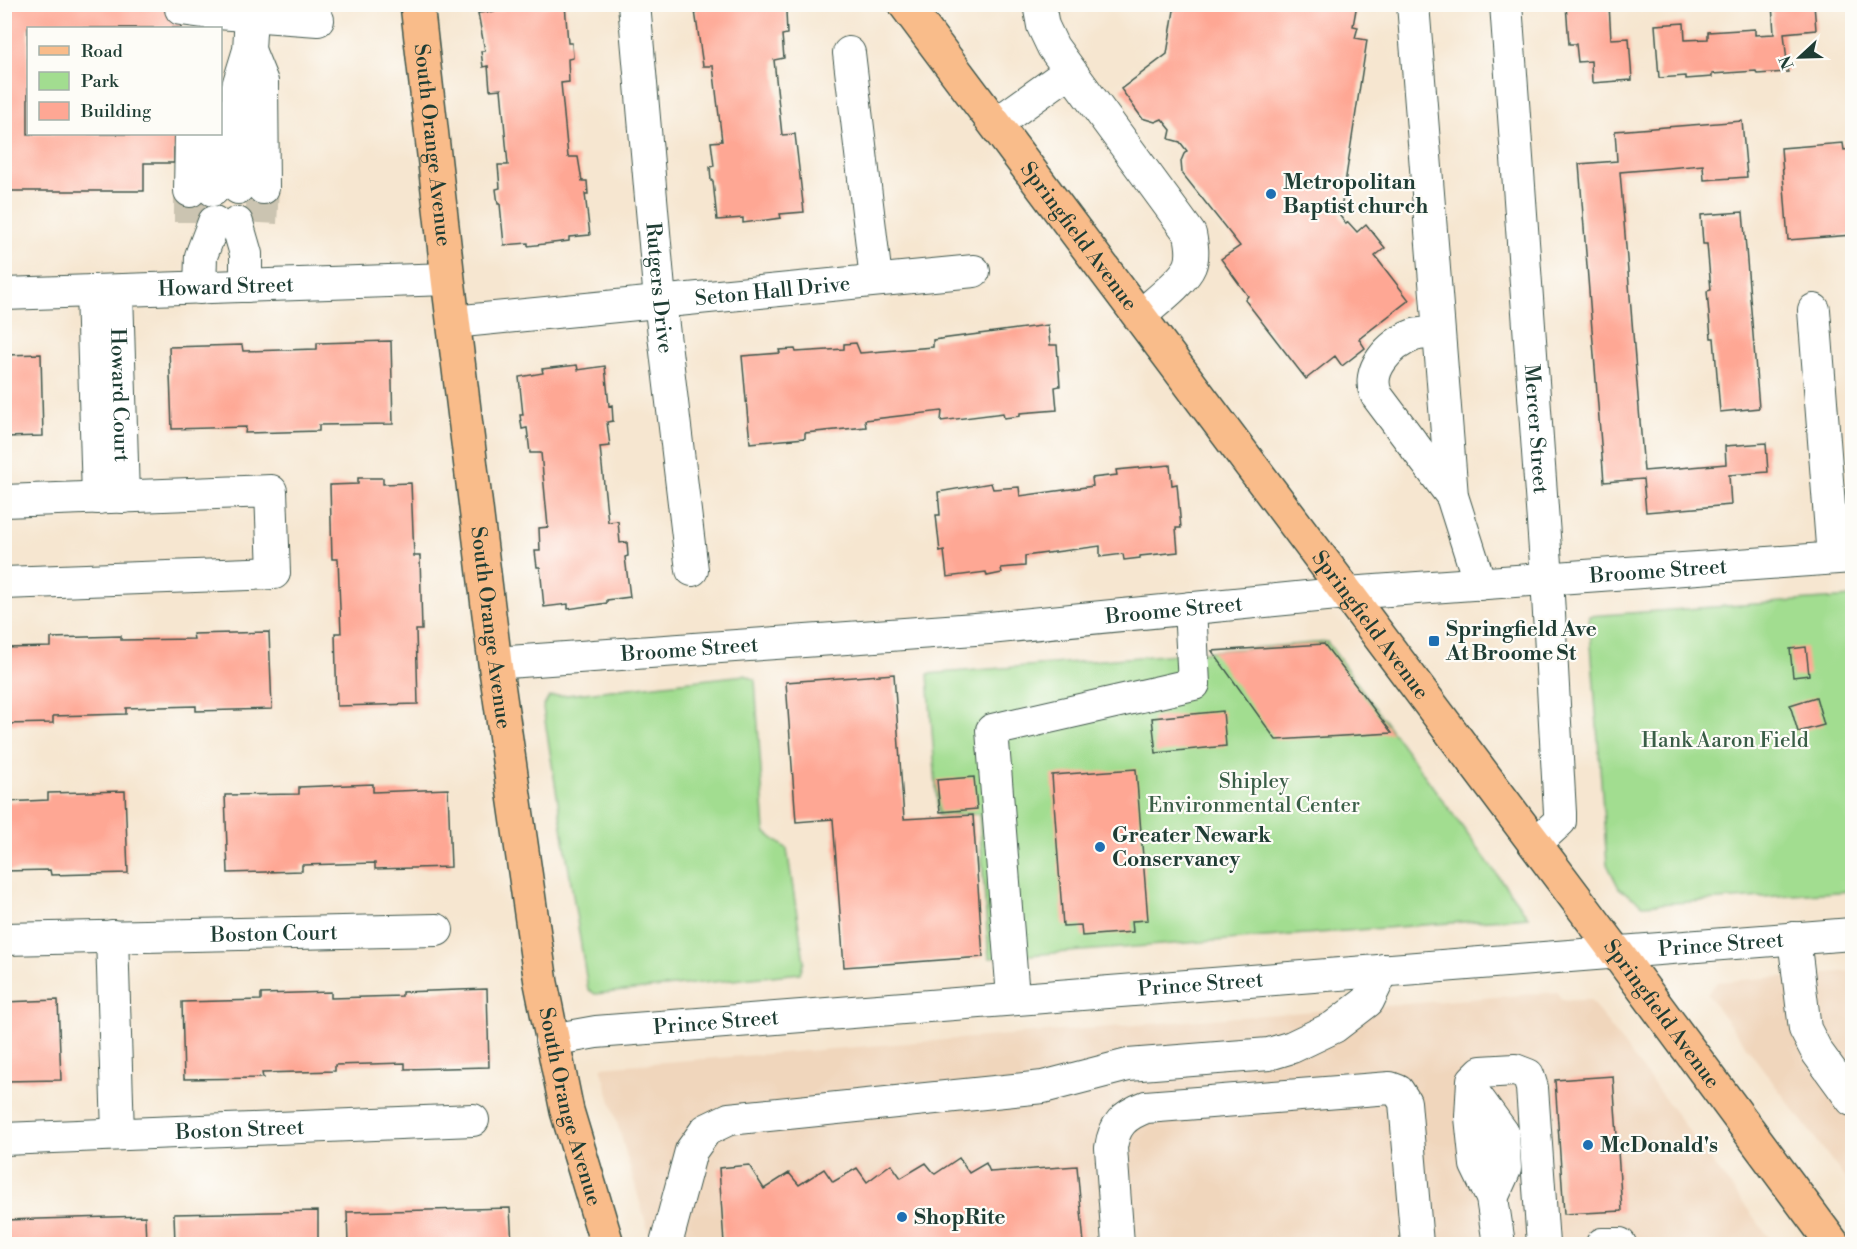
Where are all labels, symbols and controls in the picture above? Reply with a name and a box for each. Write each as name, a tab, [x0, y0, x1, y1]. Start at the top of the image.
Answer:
legend	[27, 27, 222, 135]
north arrow	[1770, 27, 1830, 87]
text: Road	[81, 40, 124, 63]
street label: South Orange Avenue	[408, 42, 456, 248]
text: N	[1775, 52, 1799, 72]
text: Park	[81, 70, 120, 93]
text: Building	[80, 100, 152, 123]
street label: Springfield Avenue	[1014, 157, 1142, 316]
place label: Metropolitan Baptist church	[1283, 170, 1428, 220]
marker: Metropolitan Baptist church	[1264, 187, 1278, 201]
street label: Rutgers Drive	[639, 221, 678, 355]
street label: Seton Hall Drive	[694, 271, 852, 312]
street label: Howard Street	[158, 272, 295, 303]
street label: Howard Court	[104, 328, 134, 463]
street label: Mercer Street	[1518, 363, 1553, 495]
street label: South Orange Avenue	[464, 525, 516, 731]
street label: Springfield Avenue	[1306, 546, 1434, 705]
street label: Broome Street	[1588, 554, 1728, 590]
street label: Broome Street	[1103, 591, 1244, 631]
place label: Springfield Ave At Broome St	[1445, 617, 1597, 667]
street label: Broome Street	[619, 632, 760, 668]
marker: Springfield Ave At Broome St	[1427, 634, 1441, 648]
park label: Hank Aaron Field	[1641, 728, 1809, 754]
park label: Shipley Environmental Center	[1148, 769, 1360, 819]
place label: Greater Newark Conservancy	[1112, 823, 1272, 873]
marker: Greater Newark Conservancy	[1093, 840, 1107, 854]
street label: Boston Court	[209, 920, 338, 949]
street label: Prince Street	[1657, 927, 1785, 963]
street label: Springfield Avenue	[1597, 935, 1725, 1094]
street label: Prince Street	[1137, 967, 1265, 1003]
street label: South Orange Avenue	[532, 1005, 607, 1209]
street label: Prince Street	[652, 1005, 780, 1041]
street label: Boston Street	[174, 1115, 305, 1146]
place label: McDonald's	[1600, 1133, 1718, 1159]
marker: McDonald's	[1581, 1138, 1595, 1152]
place label: ShopRite	[914, 1205, 1006, 1231]
marker: ShopRite	[895, 1210, 909, 1224]

